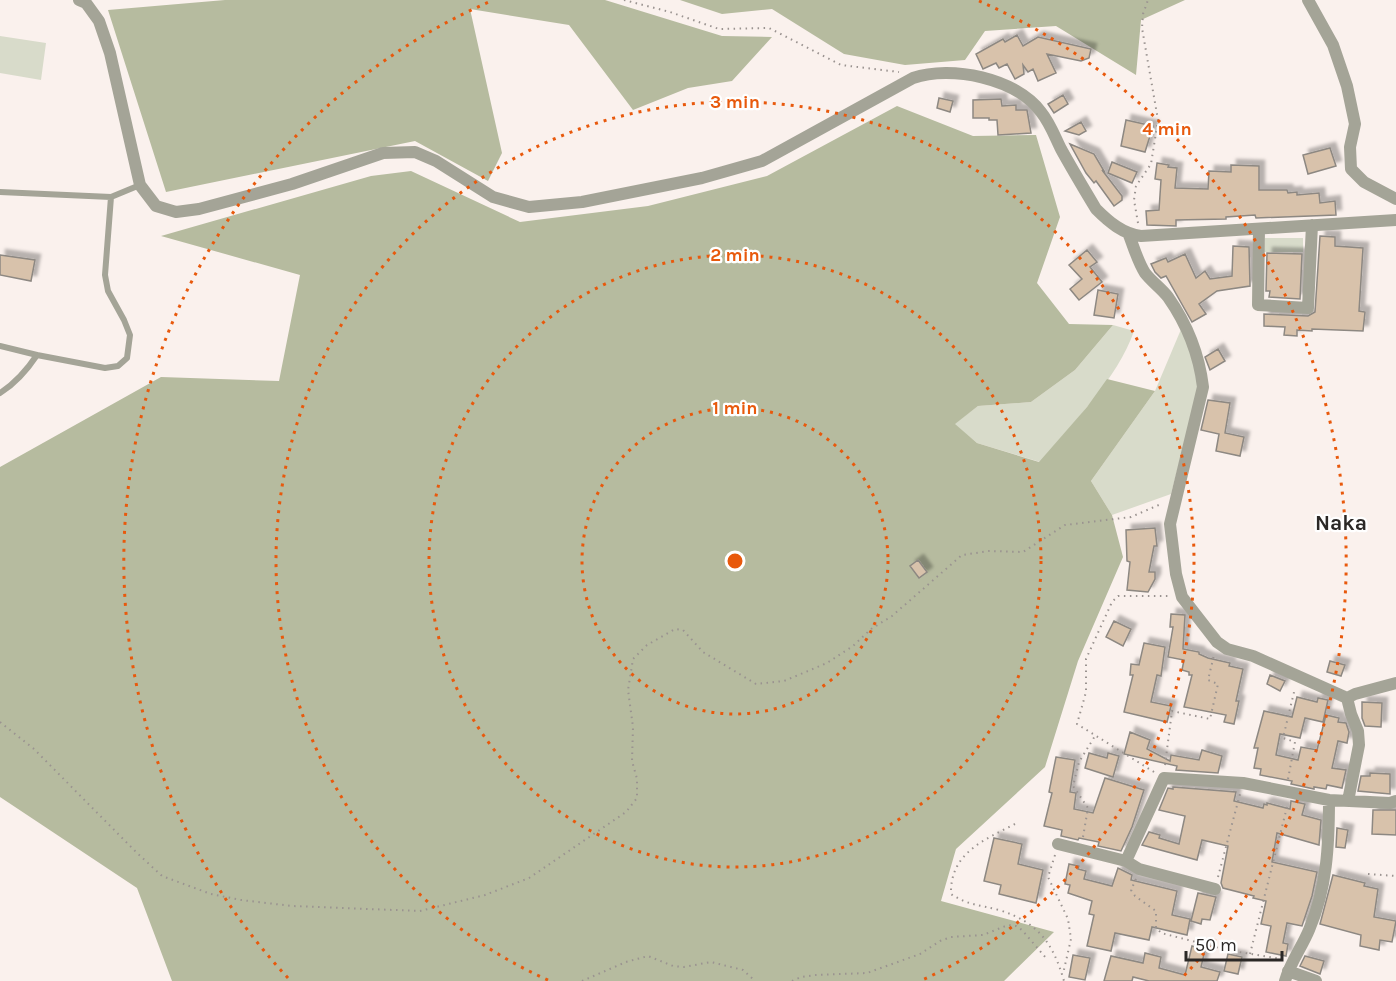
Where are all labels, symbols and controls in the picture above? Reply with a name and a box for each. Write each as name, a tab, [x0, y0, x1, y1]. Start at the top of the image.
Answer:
text: 3 min	[710, 91, 760, 113]
text: 4 min	[1142, 118, 1192, 140]
text: 2 min	[710, 244, 760, 266]
text: 1 min	[712, 397, 758, 419]
district label: Naka	[1315, 511, 1367, 535]
centre of rings	[725, 551, 745, 571]
scale bar	[1186, 924, 1282, 962]
text: 50 m	[1195, 934, 1237, 956]

